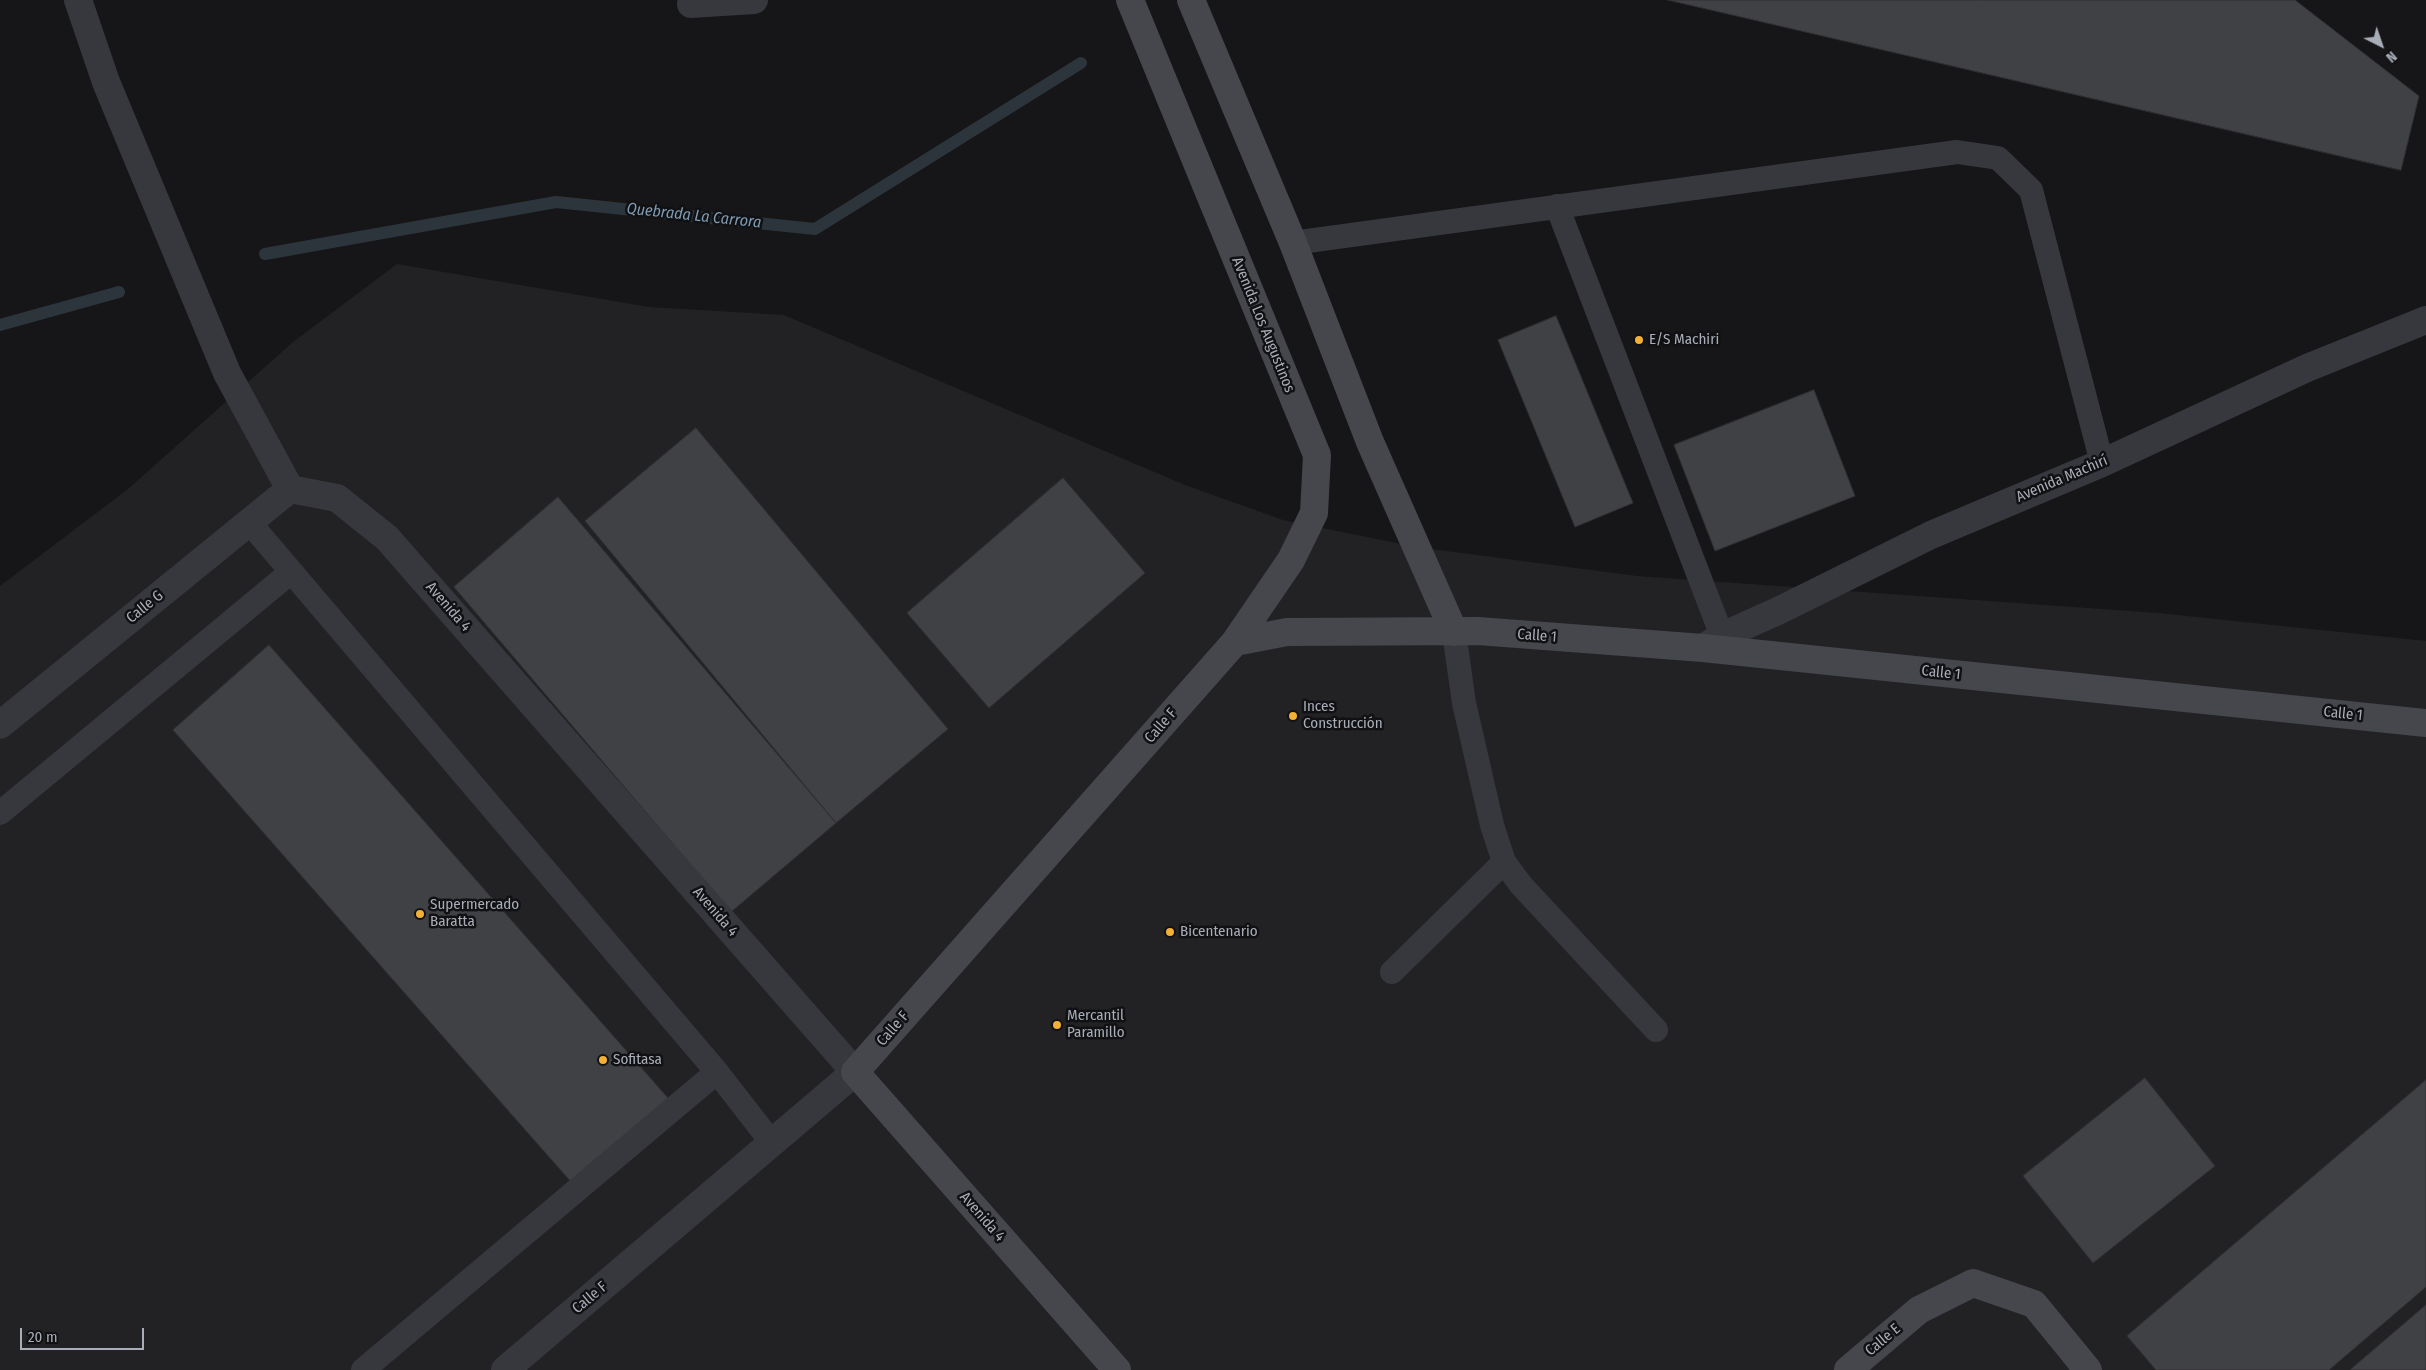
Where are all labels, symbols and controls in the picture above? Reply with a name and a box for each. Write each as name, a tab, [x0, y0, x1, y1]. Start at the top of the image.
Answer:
north arrow	[2356, 20, 2406, 70]
text: N	[2382, 48, 2400, 66]
water label: Quebrada La Carrora	[626, 199, 762, 233]
street label: Avenida Los Augustinos	[1228, 255, 1298, 395]
place label: E/S Machiri	[1649, 331, 1719, 349]
marker: E/S Machiri	[1633, 334, 1645, 346]
street label: Avenida Machirí	[2014, 452, 2110, 506]
street label: Avenida 4	[422, 579, 474, 635]
street label: Calle G	[123, 587, 167, 627]
street label: Calle 1	[1517, 626, 1557, 646]
street label: Calle 1	[1921, 662, 1961, 684]
place label: Inces Construcción	[1303, 698, 1383, 733]
street label: Calle 1	[2323, 703, 2363, 725]
street label: Calle F	[1141, 705, 1181, 747]
marker: Inces Construcción	[1287, 710, 1299, 722]
street label: Avenida 4	[689, 884, 741, 940]
place label: Supermercado Baratta	[430, 896, 519, 931]
marker: Supermercado Baratta	[414, 908, 426, 920]
place label: Bicentenario	[1180, 923, 1258, 941]
marker: Bicentenario	[1164, 926, 1176, 938]
place label: Mercantil Paramillo	[1067, 1007, 1125, 1042]
street label: Calle F	[873, 1008, 913, 1050]
marker: Mercantil Paramillo	[1051, 1019, 1063, 1031]
place label: Sofitasa	[613, 1051, 662, 1069]
marker: Sofitasa	[597, 1054, 609, 1066]
street label: Avenida 4	[956, 1189, 1008, 1245]
street label: Calle F	[569, 1278, 611, 1318]
scale bar	[22, 1318, 146, 1350]
street label: Calle E	[1862, 1320, 1904, 1360]
text: 20 m	[28, 1328, 58, 1346]

